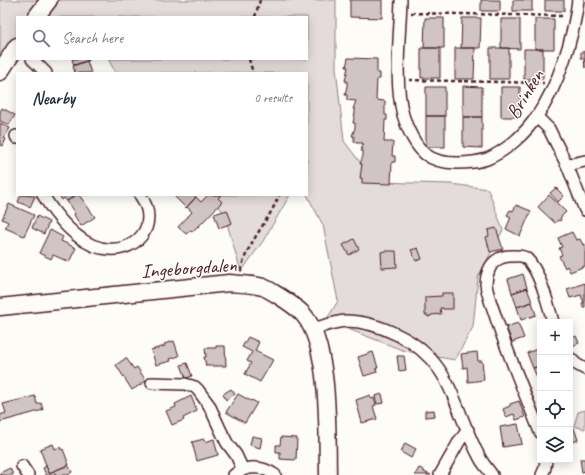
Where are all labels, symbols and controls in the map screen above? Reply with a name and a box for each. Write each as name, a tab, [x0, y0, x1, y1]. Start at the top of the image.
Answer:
search box	[16, 16, 308, 60]
icon: search	[30, 27, 52, 49]
text: Search here	[62, 29, 123, 48]
street label: Brinken	[501, 64, 550, 123]
text: Nearby	[32, 88, 75, 109]
text: 0 results	[254, 90, 292, 106]
street label: Ingeborgdalen	[141, 252, 238, 284]
map controls	[537, 319, 573, 463]
button: +	[537, 319, 573, 355]
button: −	[537, 355, 573, 391]
button: locate	[537, 391, 573, 427]
button: layers	[537, 427, 573, 463]

